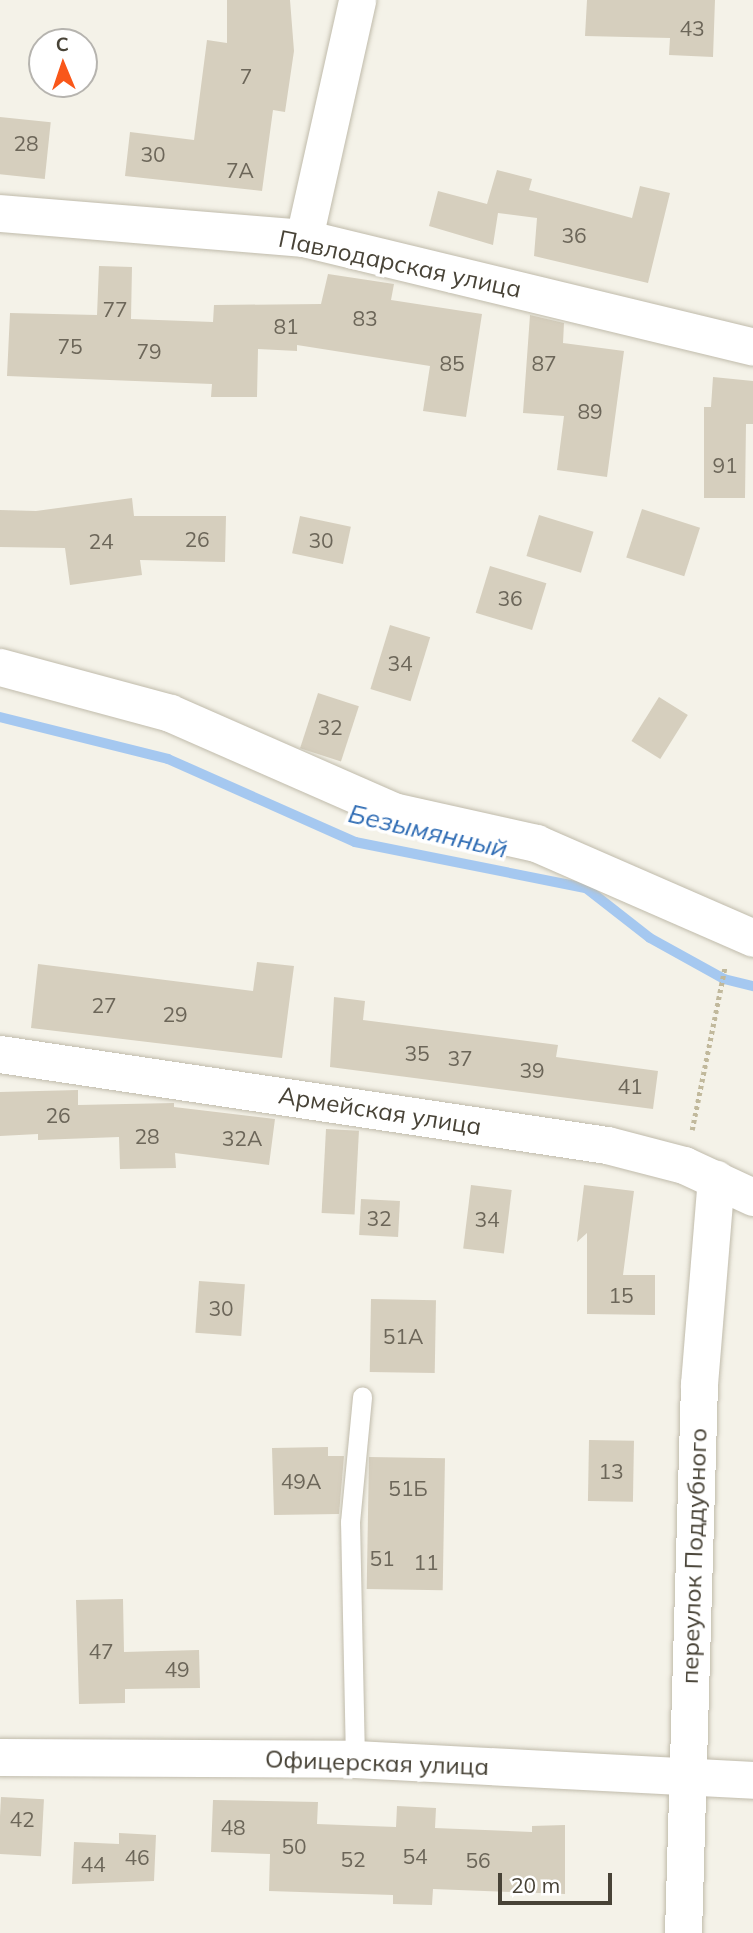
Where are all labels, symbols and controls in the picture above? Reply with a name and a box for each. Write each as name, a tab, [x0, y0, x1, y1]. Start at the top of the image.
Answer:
house number: 43	[679, 15, 705, 41]
north arrow	[28, 28, 98, 98]
text: С	[55, 32, 69, 56]
house number: 7	[240, 63, 252, 89]
house number: 28	[13, 130, 39, 156]
house number: 30	[140, 141, 166, 167]
house number: 7А	[226, 157, 254, 183]
house number: 36	[561, 222, 587, 248]
street label: Павлодарская улица	[276, 224, 524, 304]
house number: 77	[102, 296, 128, 322]
house number: 83	[352, 305, 378, 331]
house number: 81	[273, 313, 299, 339]
house number: 75	[57, 333, 83, 359]
house number: 79	[136, 338, 162, 364]
house number: 85	[439, 350, 465, 376]
house number: 87	[531, 350, 557, 376]
house number: 89	[577, 398, 603, 424]
house number: 91	[712, 452, 738, 478]
house number: 26	[184, 526, 210, 552]
house number: 30	[308, 527, 334, 553]
house number: 24	[88, 528, 114, 554]
house number: 36	[497, 585, 523, 611]
house number: 34	[387, 650, 413, 676]
house number: 32	[317, 714, 343, 740]
water label: Безымянный	[345, 798, 511, 864]
house number: 27	[91, 992, 117, 1018]
house number: 29	[162, 1001, 188, 1027]
house number: 35	[404, 1040, 430, 1066]
house number: 37	[447, 1045, 473, 1071]
house number: 39	[519, 1057, 545, 1083]
house number: 41	[617, 1073, 643, 1099]
street label: Армейская улица	[276, 1081, 484, 1141]
house number: 26	[45, 1102, 71, 1128]
house number: 28	[134, 1123, 160, 1149]
house number: 32А	[222, 1125, 262, 1151]
house number: 32	[366, 1205, 392, 1231]
house number: 34	[474, 1206, 500, 1232]
house number: 15	[608, 1282, 634, 1308]
house number: 30	[208, 1295, 234, 1321]
house number: 51А	[383, 1323, 423, 1349]
street label: переулок Поддубного	[675, 1427, 713, 1685]
house number: 13	[598, 1458, 624, 1484]
house number: 49А	[281, 1468, 321, 1494]
house number: 51Б	[388, 1475, 428, 1501]
house number: 51	[369, 1545, 395, 1571]
house number: 11	[413, 1549, 439, 1575]
house number: 47	[88, 1638, 114, 1664]
house number: 49	[164, 1656, 190, 1682]
street label: Офицерская улица	[265, 1745, 489, 1781]
house number: 42	[9, 1806, 35, 1832]
house number: 48	[220, 1814, 246, 1840]
house number: 50	[281, 1833, 307, 1859]
house number: 54	[402, 1843, 428, 1869]
house number: 46	[124, 1844, 150, 1870]
house number: 52	[340, 1846, 366, 1872]
house number: 56	[465, 1847, 491, 1873]
house number: 44	[80, 1851, 106, 1877]
scale bar	[501, 1860, 615, 1904]
text: 20 m	[511, 1872, 560, 1898]

